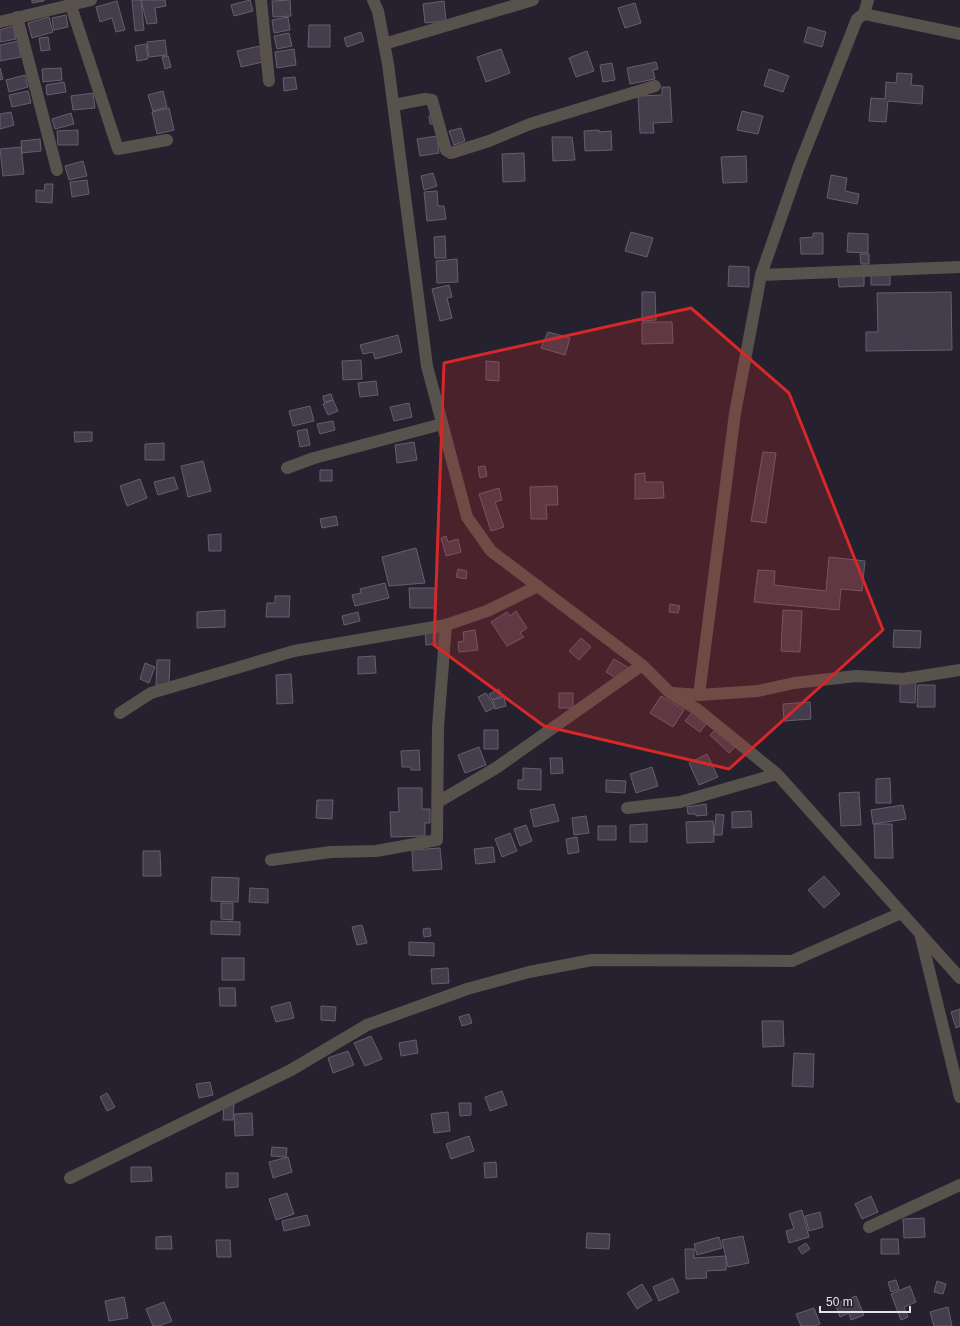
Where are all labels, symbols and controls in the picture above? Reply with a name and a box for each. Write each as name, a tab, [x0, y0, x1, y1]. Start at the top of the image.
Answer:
scale bar	[820, 1288, 910, 1314]
text: 50 m	[826, 1295, 853, 1309]

